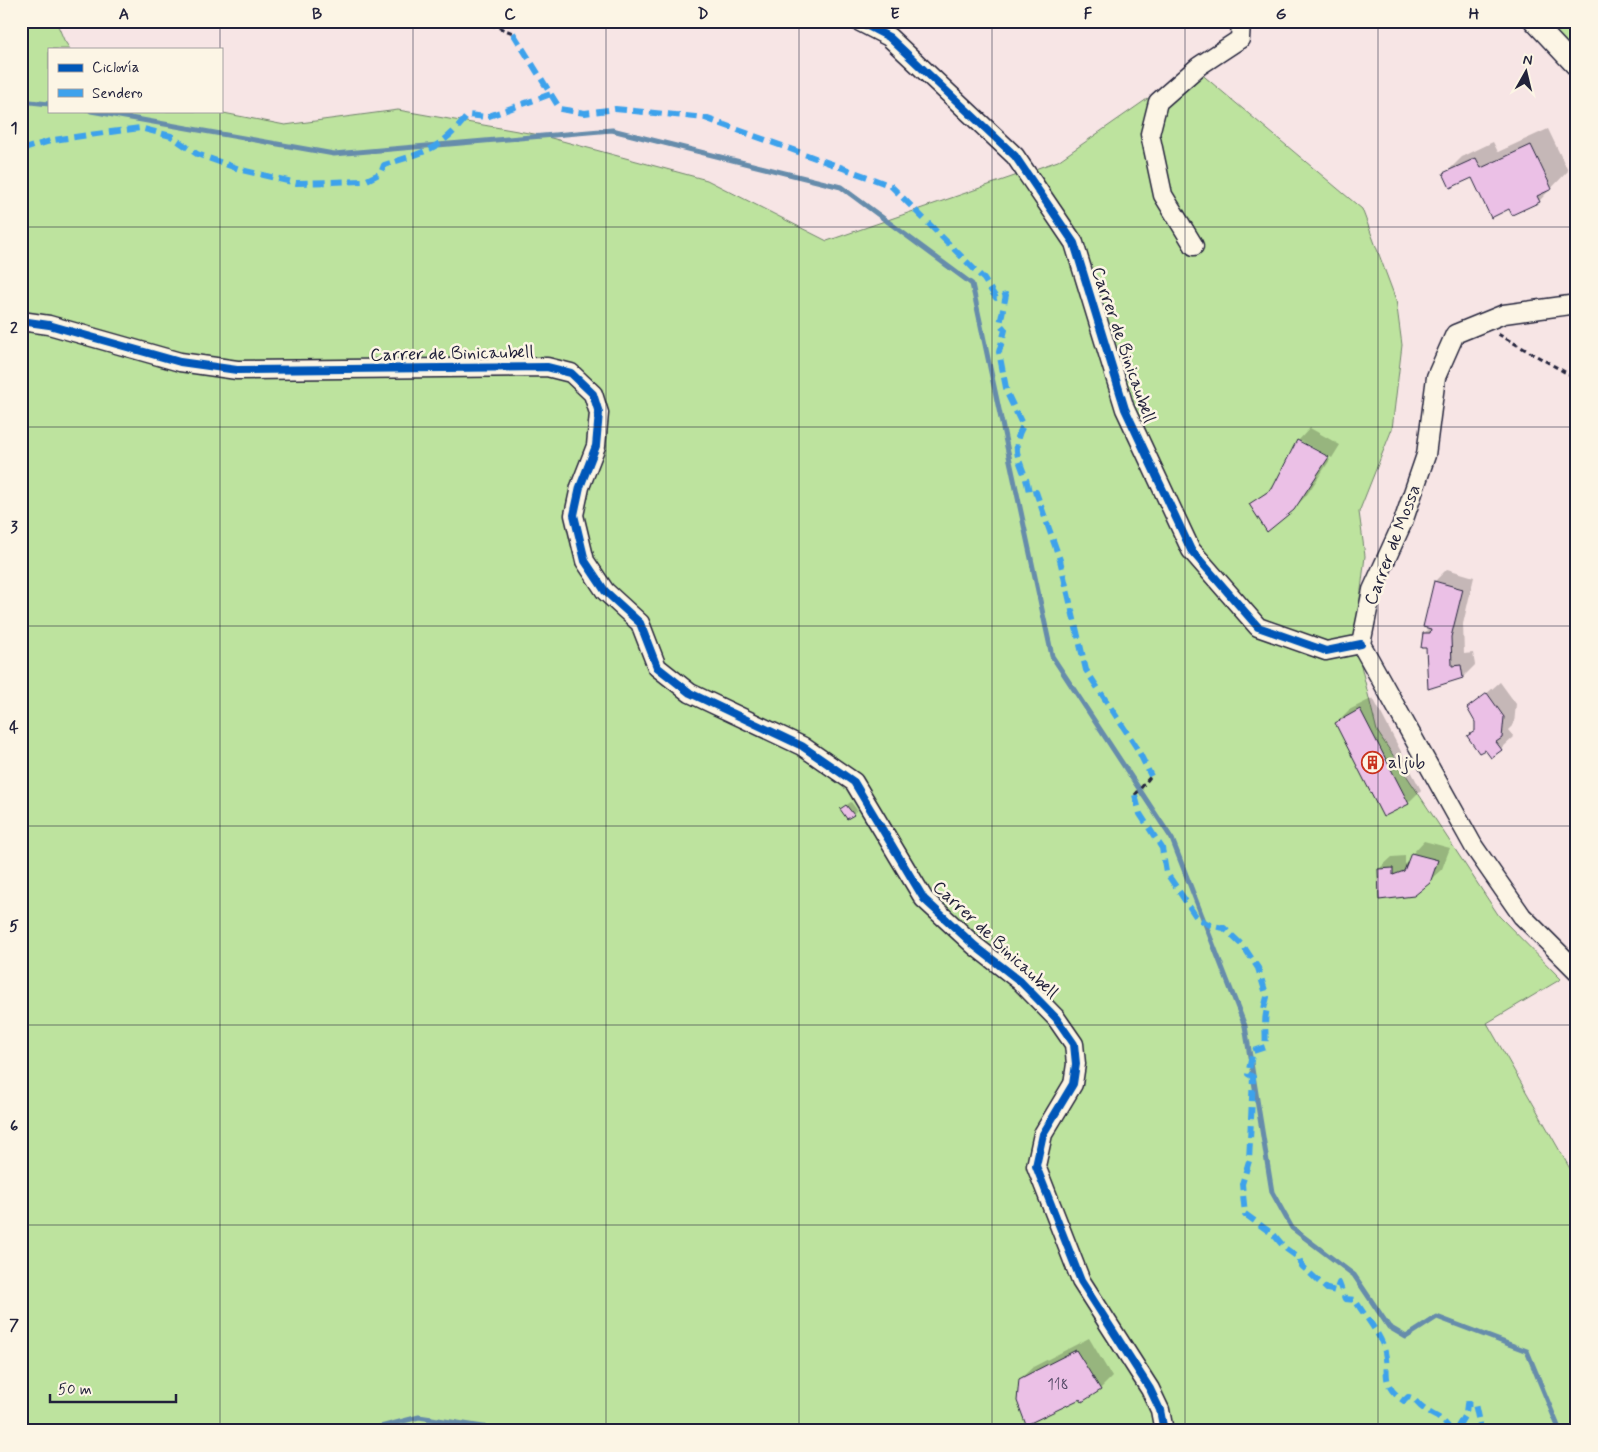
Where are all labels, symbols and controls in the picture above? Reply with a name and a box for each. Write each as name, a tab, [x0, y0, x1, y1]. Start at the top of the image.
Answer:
text: A	[119, 4, 129, 25]
text: B	[312, 4, 322, 25]
text: C	[504, 4, 516, 25]
text: D	[697, 4, 709, 25]
text: E	[890, 4, 900, 25]
text: F	[1084, 4, 1093, 25]
text: G	[1276, 4, 1287, 25]
text: H	[1469, 4, 1480, 25]
legend	[48, 48, 222, 112]
north arrow	[1500, 48, 1550, 98]
text: N	[1522, 51, 1534, 70]
text: Ciclovía	[92, 58, 140, 78]
text: Sendero	[92, 84, 143, 104]
text: 1	[10, 118, 18, 139]
street label: Carrer de Binicaubell	[1085, 264, 1161, 426]
text: 2	[10, 318, 18, 339]
street label: Carrer de Binicaubell	[370, 341, 534, 367]
street label: Carrer de Mossa	[1359, 481, 1427, 609]
text: 3	[10, 517, 18, 538]
text: 4	[9, 717, 19, 738]
building icon: aljub	[1360, 751, 1384, 775]
place label: aljub	[1388, 751, 1425, 775]
street label: Carrer de Binicaubell	[927, 875, 1063, 1005]
text: 5	[9, 916, 19, 937]
text: 6	[10, 1116, 18, 1137]
text: 7	[9, 1315, 19, 1336]
scale bar	[50, 1372, 176, 1404]
house number: 118	[1047, 1375, 1069, 1395]
text: 50 m	[58, 1380, 92, 1400]

